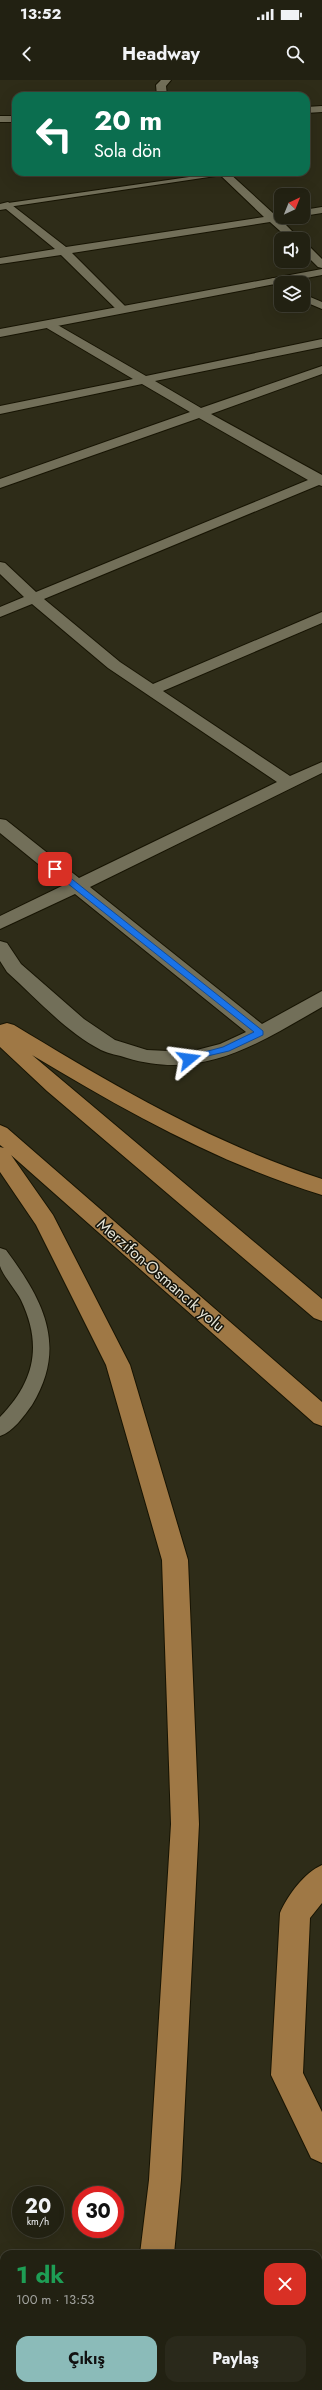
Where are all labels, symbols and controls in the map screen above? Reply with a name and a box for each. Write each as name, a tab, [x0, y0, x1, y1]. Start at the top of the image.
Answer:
text: 13:52	[20, 3, 61, 25]
text: Headway	[122, 41, 200, 67]
icon: back	[16, 43, 38, 65]
icon: search	[284, 43, 306, 65]
text: 20 m	[94, 100, 162, 141]
icon: left	[28, 108, 80, 160]
text: Sola dön	[94, 138, 161, 164]
north arrow	[274, 188, 310, 224]
map controls	[274, 188, 310, 312]
button: sound	[274, 232, 310, 268]
button: layers	[274, 276, 310, 312]
pin	[38, 852, 72, 886]
icon: arrive	[44, 858, 66, 880]
position arrow	[168, 1038, 210, 1080]
street label: Merzifon-Osmancık yolu	[92, 1213, 230, 1337]
speed limit sign: 30	[72, 2186, 124, 2238]
text: 20	[25, 2192, 51, 2221]
text: km/h	[27, 2214, 49, 2229]
text: 1 dk	[16, 2257, 64, 2292]
button: close	[264, 2263, 306, 2305]
text: 100 m · 13:53	[16, 2290, 94, 2309]
button: Çıkış	[16, 2336, 157, 2382]
button: Paylaş	[165, 2336, 306, 2382]

